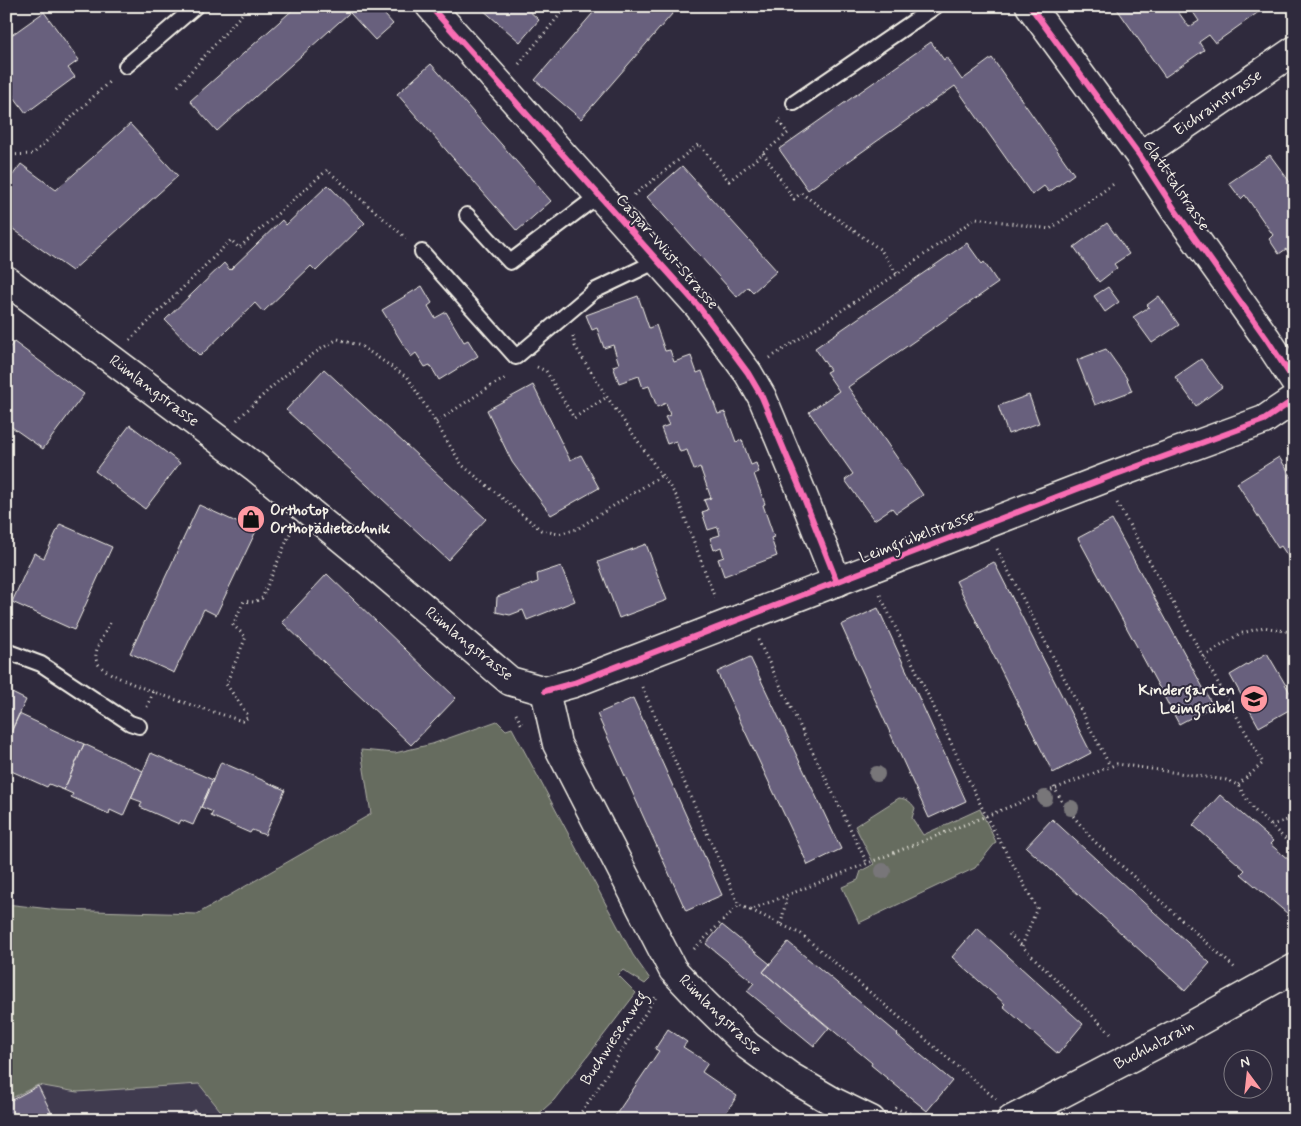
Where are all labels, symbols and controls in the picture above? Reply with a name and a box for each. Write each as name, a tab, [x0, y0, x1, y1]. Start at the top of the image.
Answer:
street label: Eichrainstrasse	[1170, 65, 1266, 141]
street label: Glatttalstrasse	[1138, 135, 1214, 235]
street label: Caspar-Wüst-Strasse	[611, 190, 723, 314]
street label: Rümlangstrasse	[105, 350, 203, 432]
place label: Orthotop Orthopädietechnik	[270, 500, 391, 539]
shop icon: Orthotop Orthopädietechnik	[236, 504, 266, 534]
street label: Leimgrübelstrasse	[856, 505, 978, 570]
street label: Rümlangstrasse	[421, 602, 517, 686]
place label: Kindergarten Leimgrübel	[1138, 680, 1235, 721]
school or university icon: Kindergarten Leimgrübel	[1239, 684, 1269, 714]
street label: Rümlangstrasse	[674, 970, 766, 1060]
street label: Buchwiesenweg	[576, 987, 653, 1090]
street label: Buchholzrain	[1111, 1015, 1197, 1075]
north arrow	[1224, 1048, 1274, 1098]
text: N	[1238, 1053, 1252, 1072]

